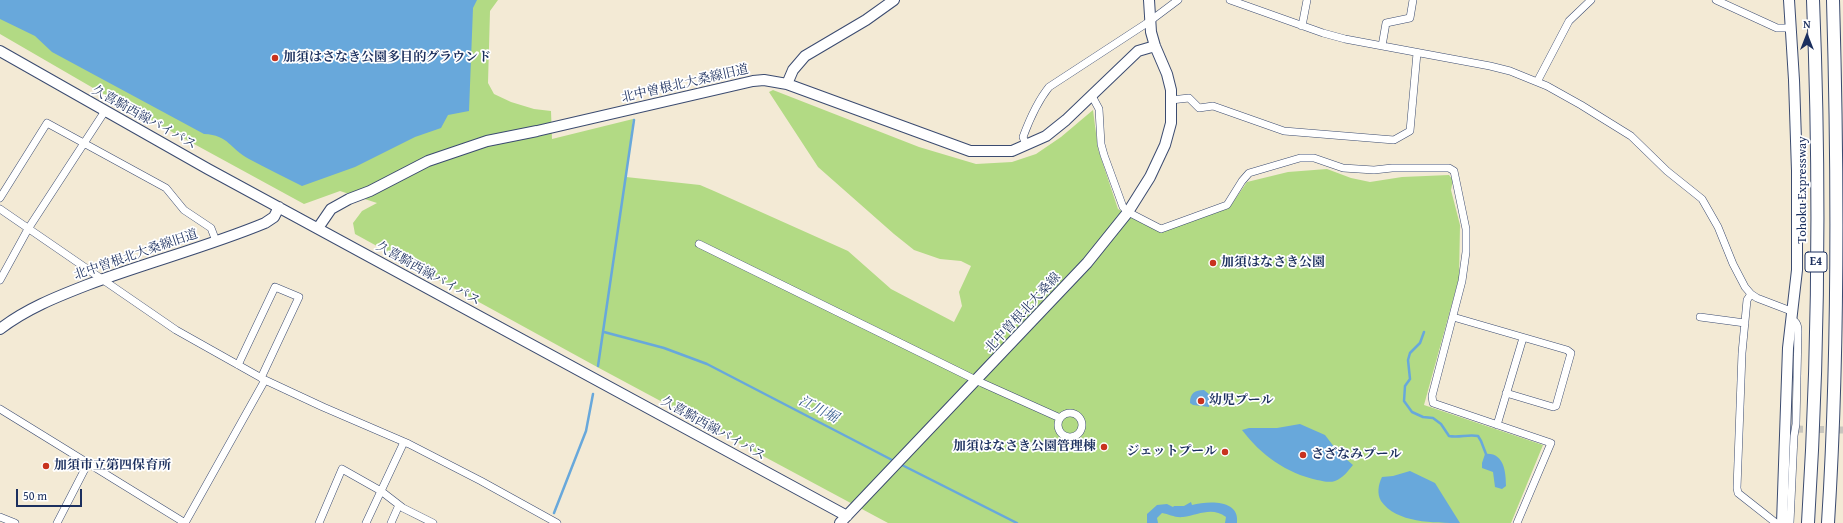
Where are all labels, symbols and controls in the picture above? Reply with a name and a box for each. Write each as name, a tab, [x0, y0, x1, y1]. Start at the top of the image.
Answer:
north arrow	[1787, 16, 1827, 56]
text: N	[1803, 16, 1811, 32]
place label: 加須はさなき公園多目的グラウンド	[283, 50, 491, 66]
marker: 加須はさなき公園多目的グラウンド	[270, 53, 280, 63]
street label: 北中曽根北大桑線旧道	[620, 62, 750, 106]
street label: 久喜騎西線バイパス	[89, 83, 199, 153]
street label: Tohoku Expressway	[1795, 136, 1811, 244]
street label: 北中曽根北大桑線旧道	[72, 226, 200, 284]
street label: 久喜騎西線バイパス	[373, 239, 483, 309]
road number: E4	[1805, 252, 1827, 272]
place label: 加須はなさき公園	[1221, 255, 1325, 271]
marker: 加須はなさき公園	[1208, 258, 1218, 268]
street label: 北中曽根北大桑線	[982, 270, 1064, 356]
water label: 江川堀	[795, 393, 841, 427]
place label: 幼児プール	[1209, 393, 1274, 409]
street label: 久喜騎西線バイパス	[658, 394, 768, 464]
marker: 幼児プール	[1196, 396, 1206, 406]
place label: 加須はなさき公園管理棟	[953, 439, 1096, 455]
marker: 加須はなさき公園管理棟	[1099, 442, 1109, 452]
place label: ジェットプール	[1126, 444, 1217, 460]
marker: ジェットプール	[1220, 447, 1230, 457]
place label: さざなみプール	[1311, 447, 1402, 463]
marker: さざなみプール	[1298, 450, 1308, 460]
place label: 加須市立第四保育所	[54, 458, 171, 474]
marker: 加須市立第四保育所	[41, 461, 51, 471]
scale bar	[18, 481, 84, 507]
text: 50 m	[23, 487, 47, 504]

